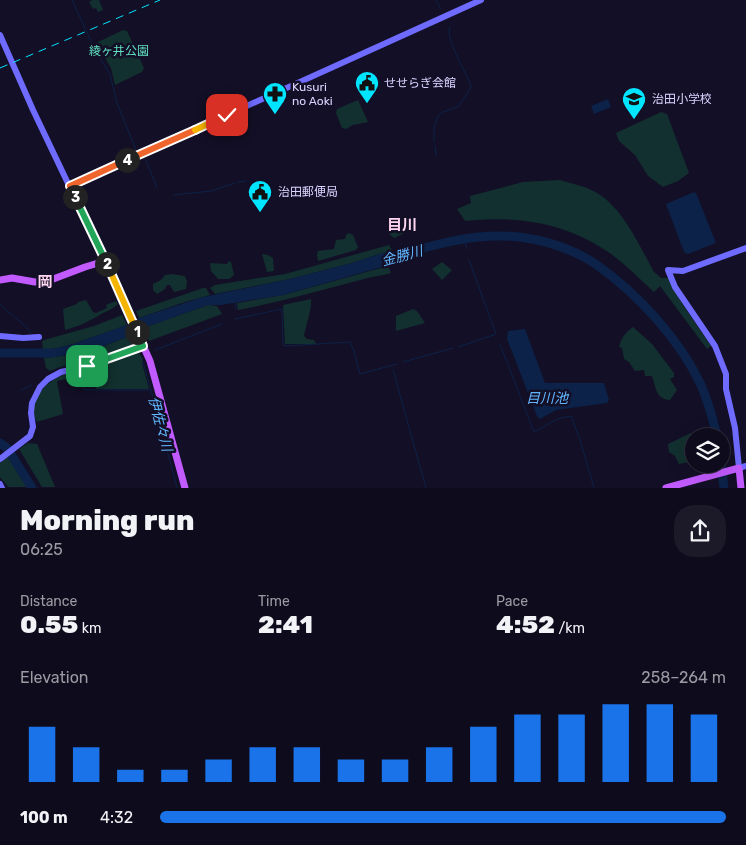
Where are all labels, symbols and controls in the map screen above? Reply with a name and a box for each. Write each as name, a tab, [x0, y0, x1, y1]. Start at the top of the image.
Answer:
park label: 綾ヶ井公園	[89, 44, 149, 58]
public building icon: せせらぎ会館	[354, 70, 380, 104]
place label: せせらぎ会館	[384, 76, 456, 90]
place label: Kusuri no Aoki	[292, 80, 333, 108]
pharmacy icon: Kusuri no Aoki	[262, 81, 288, 115]
school or university icon: 治田小学校	[621, 86, 647, 120]
place label: 治田小学校	[652, 92, 712, 106]
pin	[206, 94, 248, 136]
icon: check	[213, 101, 241, 129]
pin: 4	[114, 148, 140, 172]
text: 4	[123, 152, 132, 169]
public building icon: 治田郵便局	[247, 179, 273, 213]
pin: 3	[62, 184, 88, 210]
place label: 治田郵便局	[278, 185, 338, 199]
text: 3	[71, 189, 80, 206]
district label: 目川	[387, 216, 417, 234]
water label: 金勝川	[380, 242, 426, 270]
pin: 2	[94, 252, 120, 276]
text: 2	[103, 256, 112, 273]
district label: 岡	[37, 273, 53, 291]
pin: 1	[124, 320, 150, 344]
text: 1	[134, 324, 141, 341]
pin	[66, 345, 108, 387]
icon: arrive	[73, 352, 101, 380]
water label: 目川池	[526, 390, 570, 407]
water label: 伊佐々川	[145, 395, 176, 455]
map controls	[685, 428, 730, 473]
button: layers	[685, 428, 730, 473]
text: Morning run	[20, 504, 194, 537]
button: share	[674, 505, 726, 557]
text: 06:25	[20, 540, 63, 559]
text: Distance	[20, 593, 77, 610]
text: Time	[258, 593, 290, 610]
text: Pace	[496, 593, 528, 610]
text: 0.55	[20, 610, 78, 639]
text: 2:41	[258, 610, 313, 639]
text: 4:52	[496, 610, 555, 639]
text: km	[78, 620, 101, 637]
text: /km	[555, 620, 585, 637]
text: Elevation	[20, 668, 89, 687]
text: 258–264 m	[641, 668, 726, 687]
text: 100 m	[20, 808, 68, 827]
text: 4:32	[100, 808, 133, 827]

